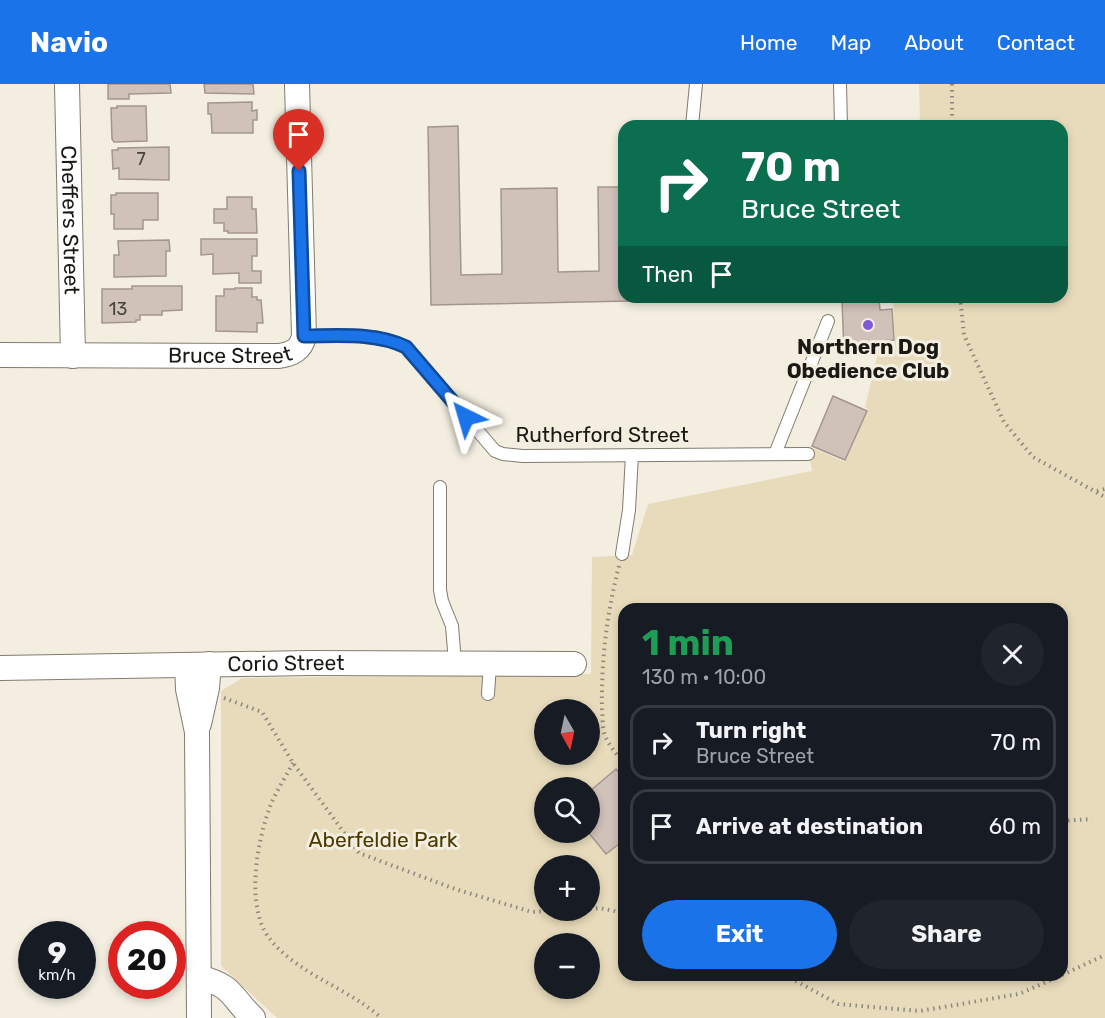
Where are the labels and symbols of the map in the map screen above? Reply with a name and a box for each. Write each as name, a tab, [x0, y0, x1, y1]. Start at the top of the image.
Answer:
pin	[273, 109, 324, 171]
street label: Cheffers Street	[56, 145, 85, 295]
house number: 7	[136, 148, 146, 170]
house number: 13	[109, 298, 127, 320]
marker: Northern Dog Obedience Club	[861, 318, 875, 332]
place label: Northern Dog Obedience Club	[787, 334, 949, 383]
street label: Bruce Street	[168, 340, 295, 368]
position arrow	[434, 385, 498, 449]
street label: Rutherford Street	[515, 422, 689, 447]
street label: Corio Street	[227, 650, 345, 676]
north arrow	[534, 699, 600, 765]
park label: Aberfeldie Park	[308, 827, 458, 852]
speed limit sign: 20	[108, 921, 186, 999]

